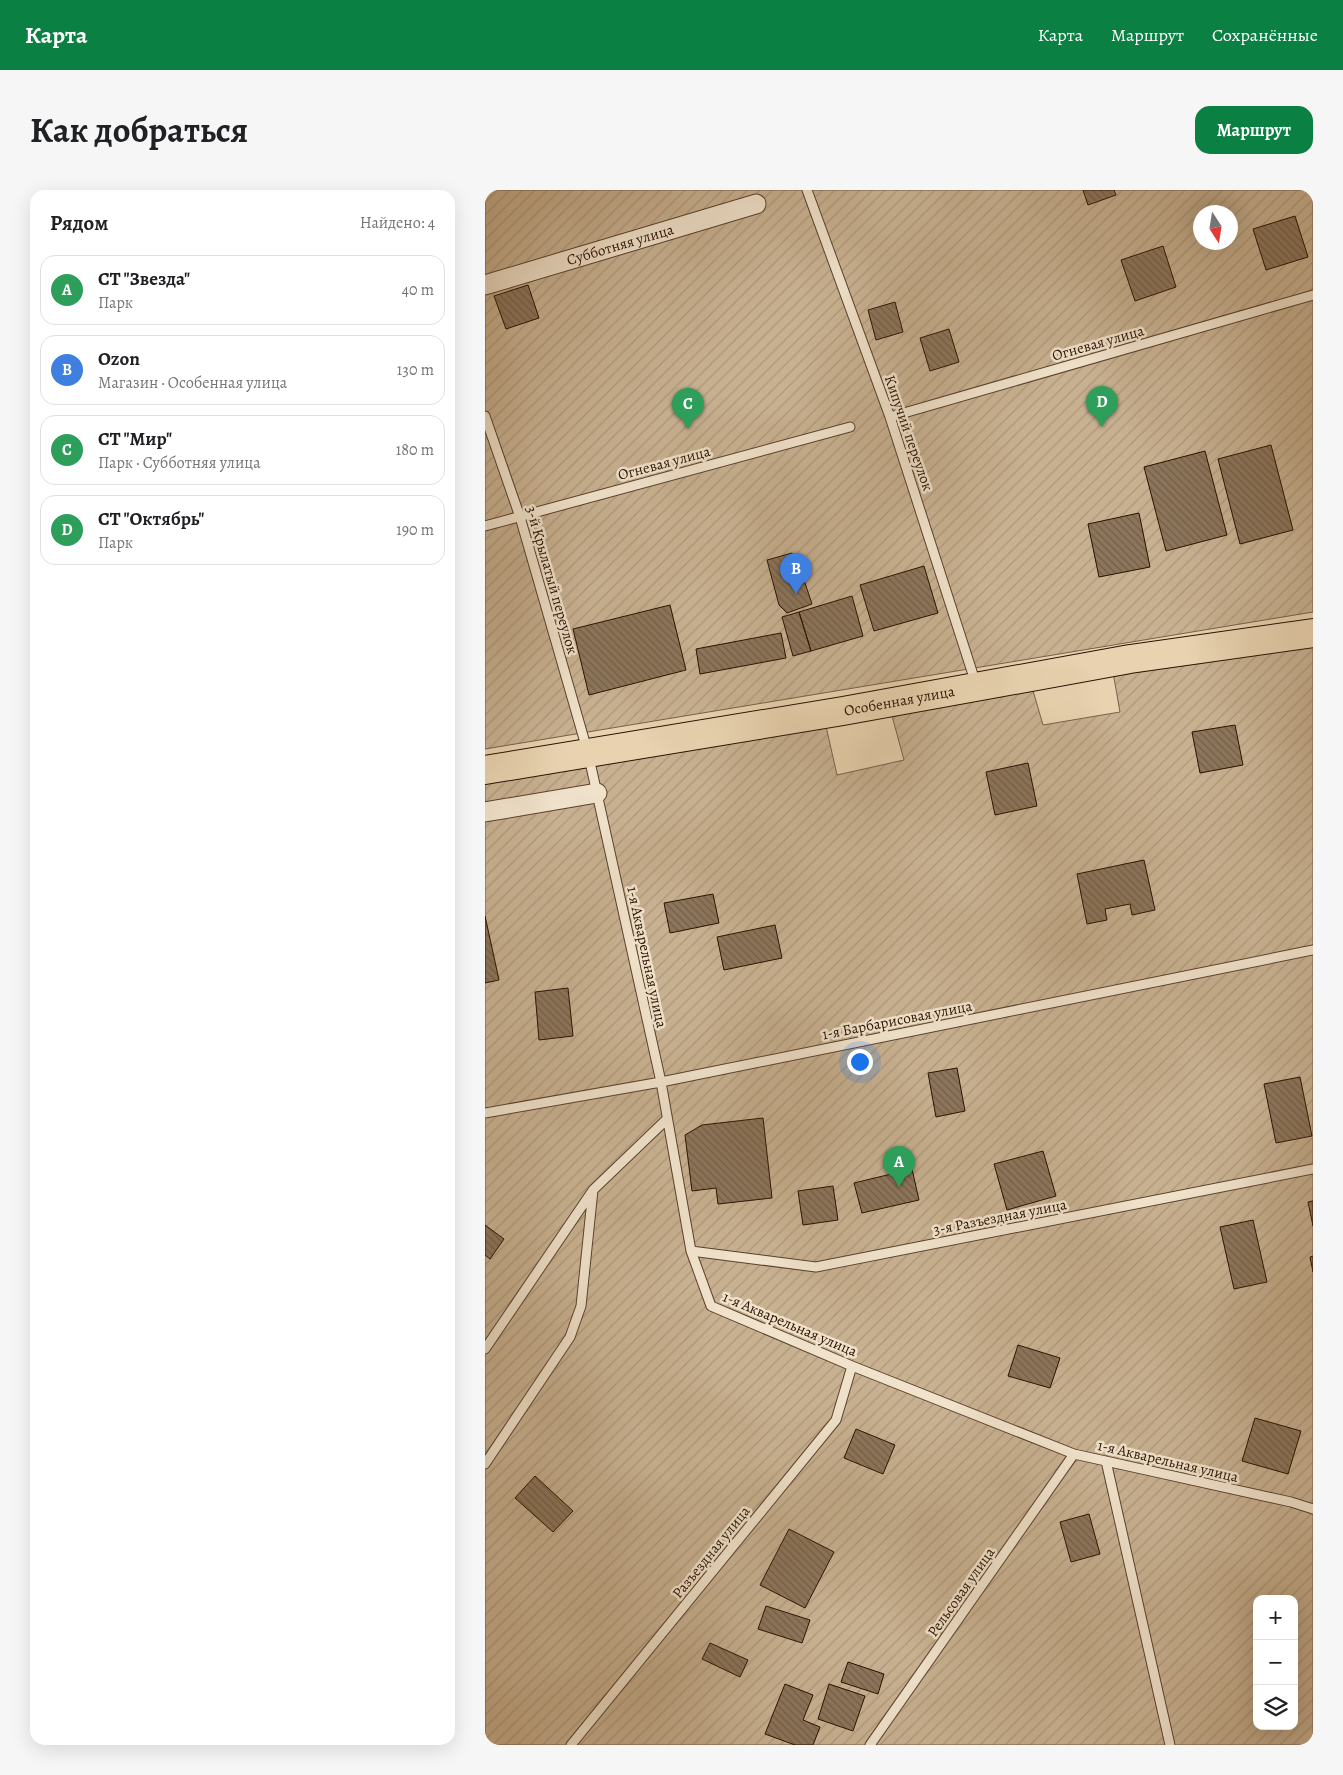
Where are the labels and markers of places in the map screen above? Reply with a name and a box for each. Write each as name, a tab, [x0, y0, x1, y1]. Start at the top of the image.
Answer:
pin: D	[1086, 386, 1118, 427]
pin: C	[672, 388, 704, 429]
pin: B	[780, 553, 812, 594]
pin: A	[883, 1146, 915, 1187]

